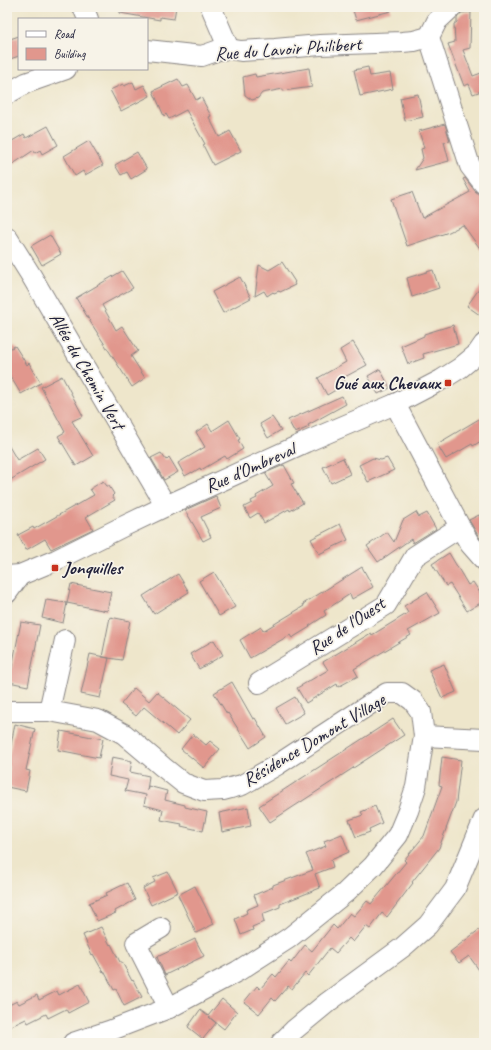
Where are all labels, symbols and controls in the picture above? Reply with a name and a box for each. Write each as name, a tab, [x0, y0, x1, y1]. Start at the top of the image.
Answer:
legend	[18, 18, 148, 70]
text: Road	[54, 26, 76, 42]
street label: Rue du Lavoir Philibert	[214, 32, 364, 66]
text: Building	[54, 46, 86, 62]
street label: Allée du Chemin Vert	[44, 308, 132, 436]
place label: Gué aux Chevaux	[334, 371, 441, 395]
marker: Gué aux Chevaux	[443, 378, 453, 388]
street label: Rue d'Ombreval	[201, 436, 302, 498]
place label: Jonquilles	[61, 556, 124, 580]
marker: Jonquilles	[50, 563, 60, 573]
street label: Rue de l'Ouest	[304, 591, 391, 660]
street label: Résidence Domont Village	[238, 687, 391, 792]

